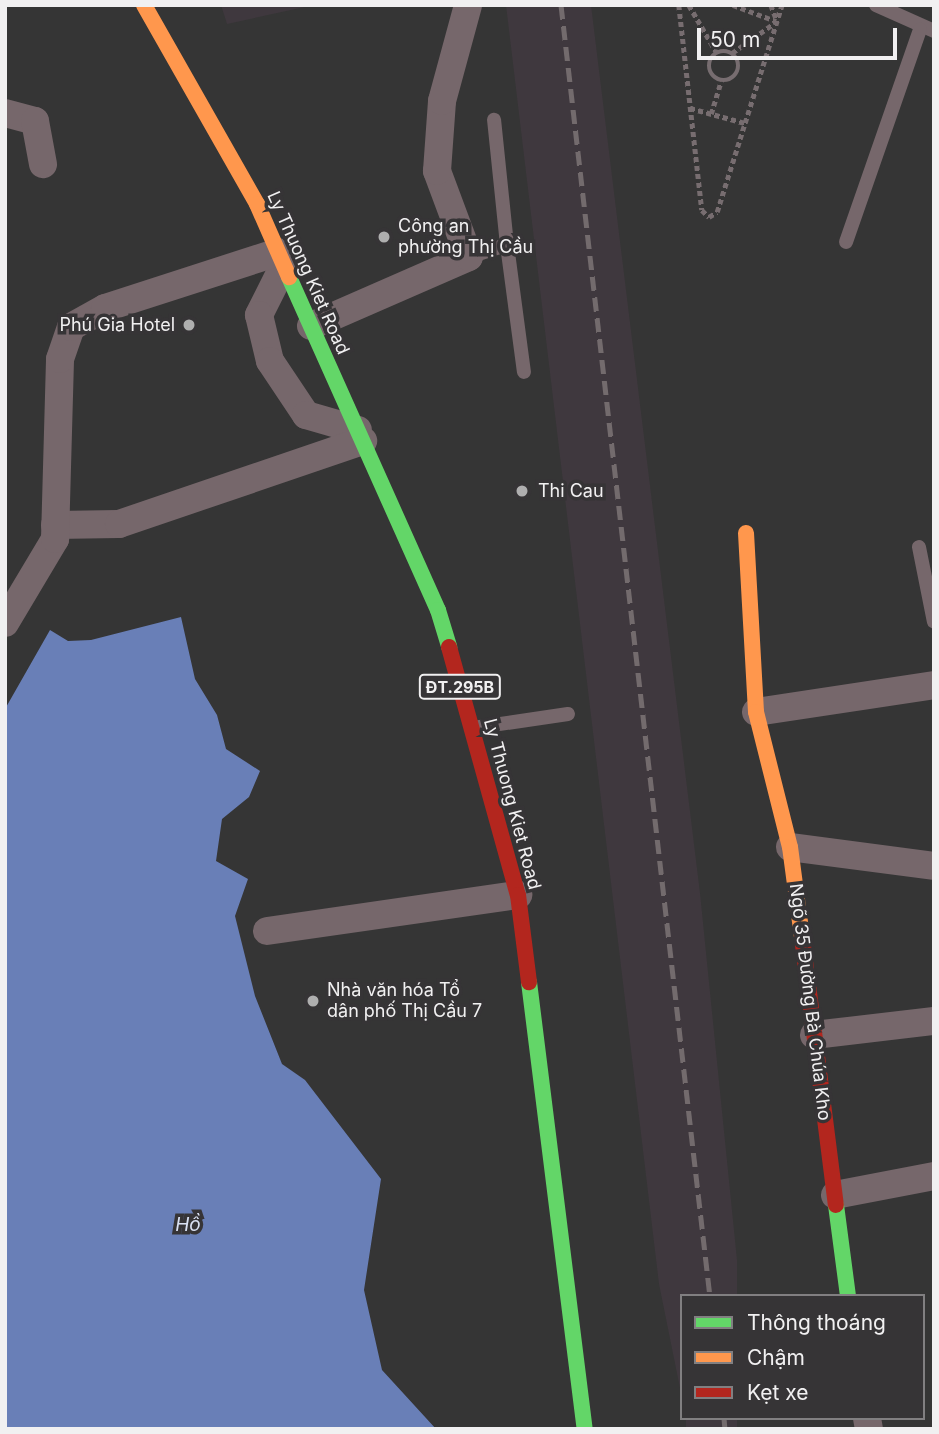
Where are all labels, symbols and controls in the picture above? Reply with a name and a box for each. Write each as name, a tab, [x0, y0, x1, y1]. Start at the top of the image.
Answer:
scale bar	[701, 14, 900, 58]
text: 50 m	[710, 27, 760, 52]
street label: Ly Thuong Kiet Road	[262, 188, 354, 358]
place label: Công an phường Thị Cầu	[398, 216, 533, 258]
marker: Công an phường Thị Cầu	[376, 229, 392, 245]
place label: Phú Gia Hotel	[59, 314, 175, 336]
marker: Phú Gia Hotel	[181, 317, 197, 333]
place label: Thi Cau	[538, 480, 604, 502]
marker: Thi Cau	[512, 481, 532, 501]
road number: ĐT.295B	[418, 674, 502, 700]
street label: Ly Thuong Kiet Road	[479, 716, 545, 892]
street label: Ngõ 35 Đường Bà Chúa Kho	[785, 882, 835, 1122]
place label: Nhà văn hóa Tổ dân phố Thị Cầu 7	[327, 980, 482, 1023]
marker: Nhà văn hóa Tổ dân phố Thị Cầu 7	[305, 993, 321, 1009]
water label: Hồ	[175, 1214, 201, 1236]
legend	[680, 1294, 925, 1420]
text: Thông thoáng	[747, 1310, 886, 1335]
text: Chậm	[747, 1345, 805, 1370]
text: Kẹt xe	[747, 1380, 809, 1405]

